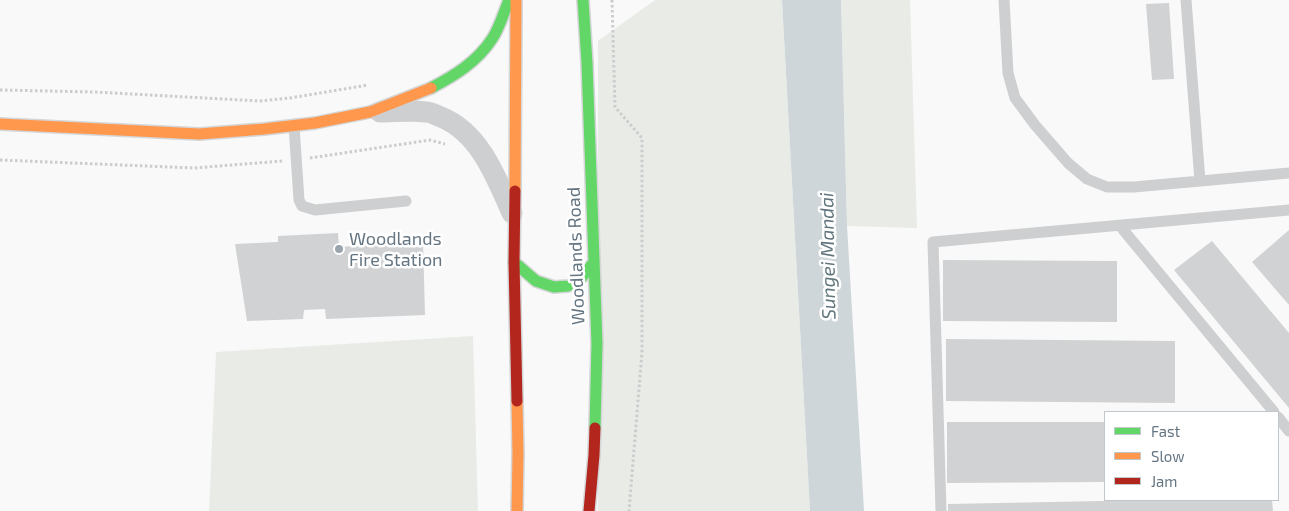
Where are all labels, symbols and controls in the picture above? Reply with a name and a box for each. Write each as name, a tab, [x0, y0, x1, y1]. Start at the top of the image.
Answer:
street label: Woodlands Road	[563, 187, 589, 325]
water label: Sungei Mandai	[815, 192, 841, 320]
place label: Woodlands Fire Station	[349, 228, 443, 270]
marker: Woodlands Fire Station	[333, 243, 345, 255]
legend	[1104, 411, 1279, 501]
text: Fast	[1151, 422, 1180, 440]
text: Slow	[1151, 447, 1185, 465]
text: Jam	[1151, 472, 1177, 490]

